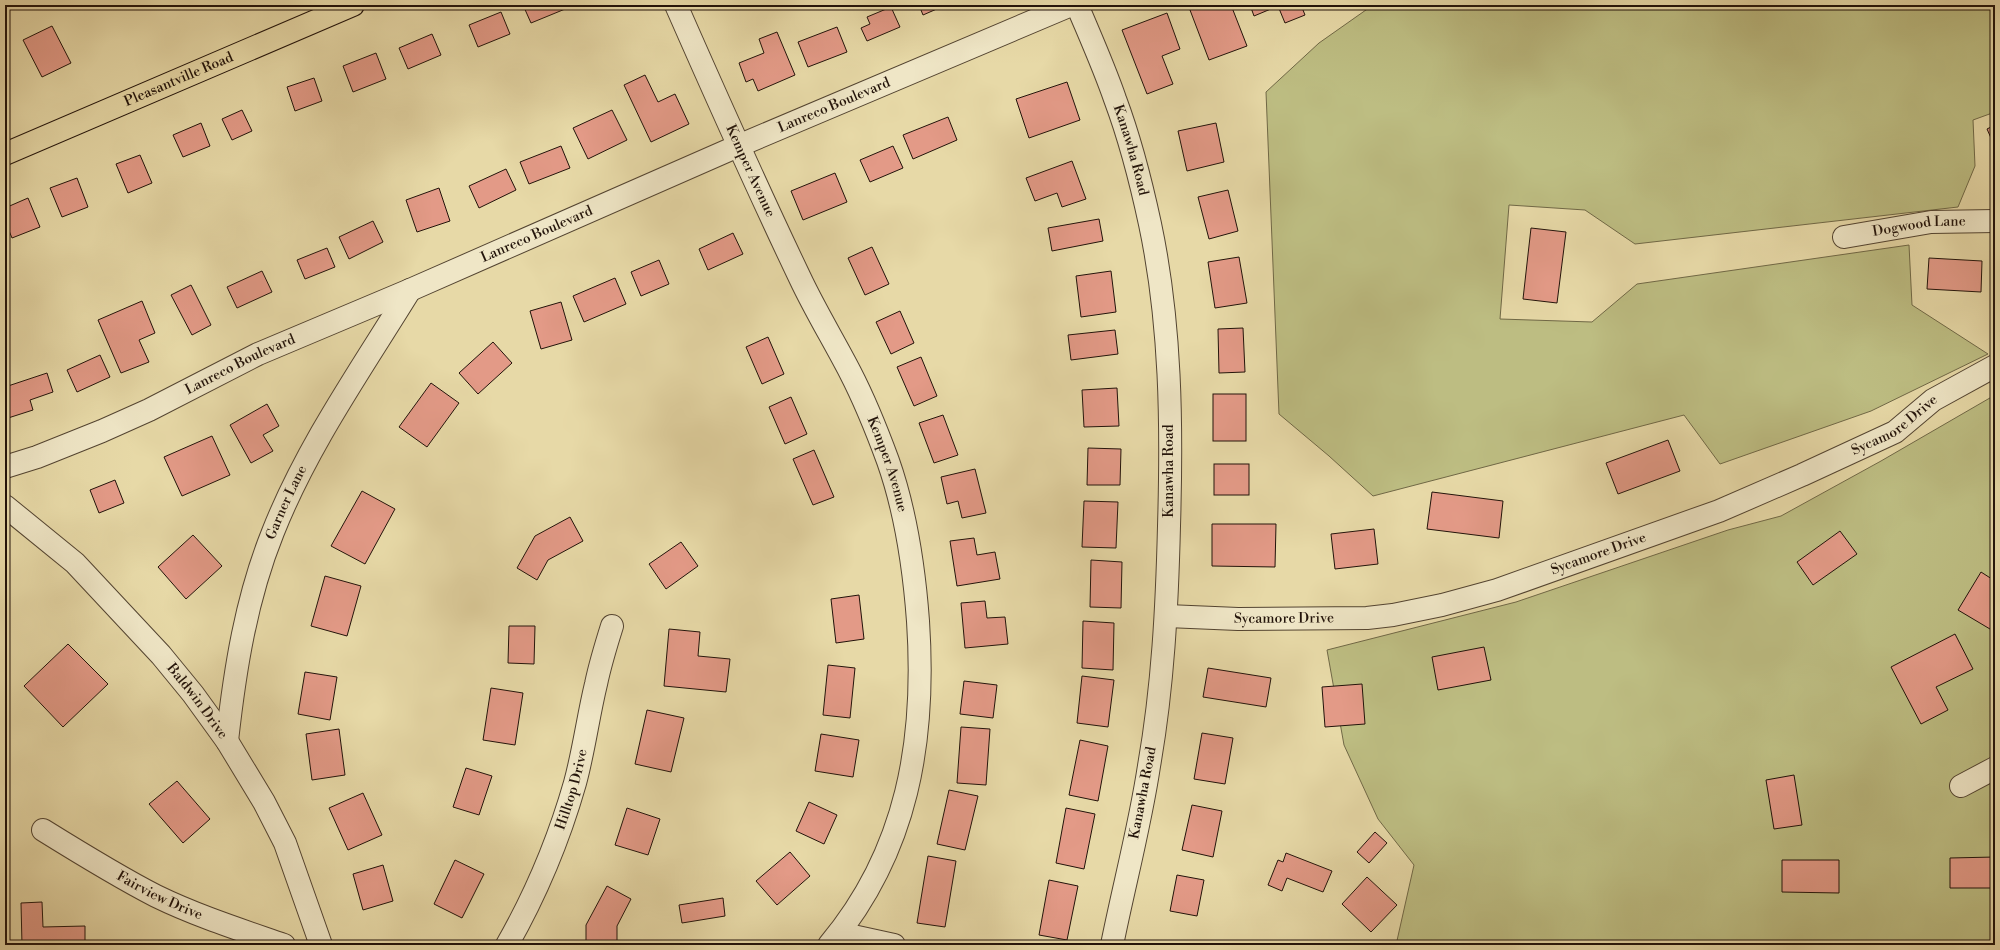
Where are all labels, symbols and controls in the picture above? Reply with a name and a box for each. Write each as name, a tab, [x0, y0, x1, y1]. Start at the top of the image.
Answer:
street label: Pleasantville Road	[121, 48, 236, 111]
street label: Lanreco Boulevard	[775, 74, 893, 137]
street label: Kanawha Road	[1109, 102, 1152, 197]
street label: Kemper Avenue	[721, 122, 779, 220]
street label: Lanreco Boulevard	[478, 202, 596, 267]
street label: Dogwood Lane	[1871, 212, 1966, 241]
street label: Lanreco Boulevard	[182, 330, 298, 399]
street label: Sycamore Drive	[1849, 390, 1940, 460]
street label: Kemper Avenue	[863, 414, 911, 514]
street label: Kanawha Road	[1160, 424, 1178, 518]
street label: Garner Lane	[262, 462, 311, 542]
street label: Sycamore Drive	[1548, 529, 1649, 579]
street label: Sycamore Drive	[1233, 609, 1334, 628]
street label: Baldwin Drive	[162, 659, 232, 743]
street label: Kanawha Road	[1125, 745, 1161, 841]
street label: Hilltop Drive	[552, 747, 592, 832]
street label: Fairview Drive	[113, 867, 205, 924]

